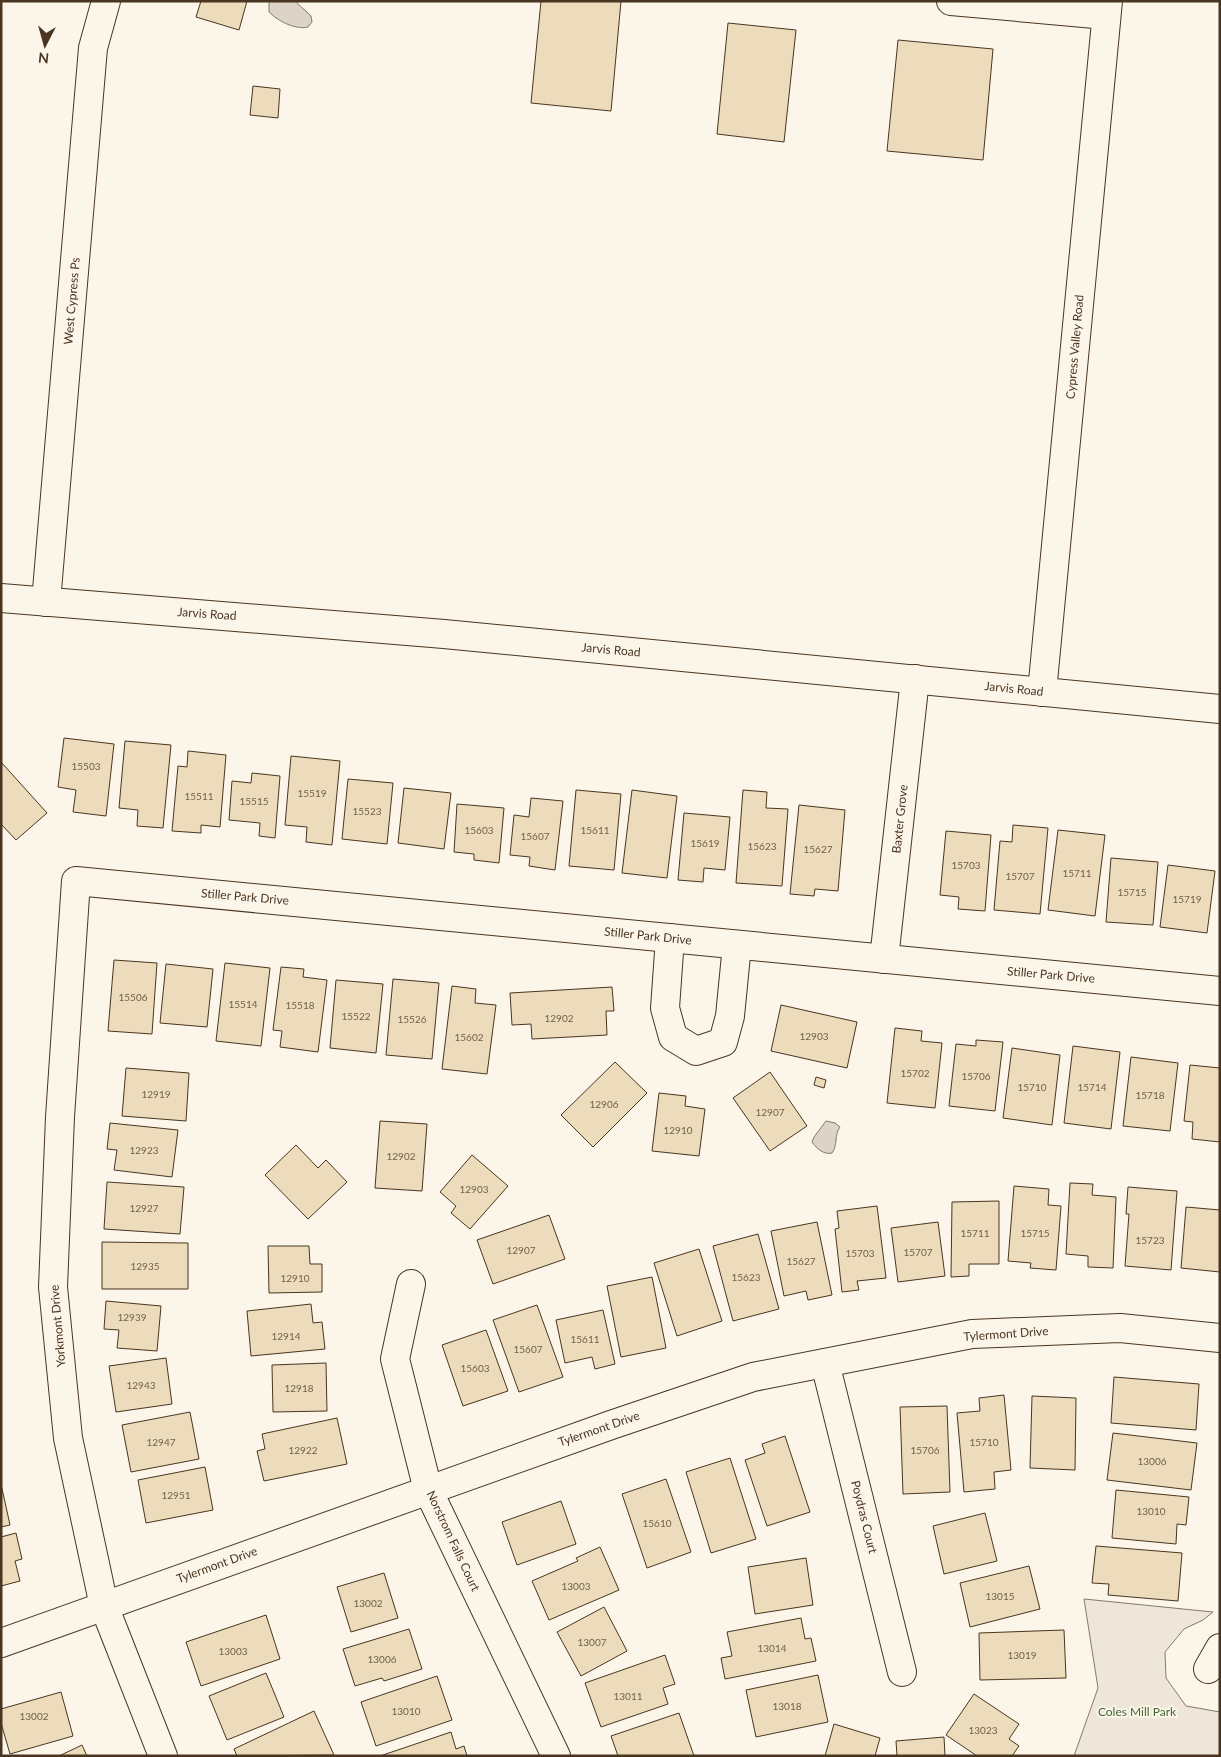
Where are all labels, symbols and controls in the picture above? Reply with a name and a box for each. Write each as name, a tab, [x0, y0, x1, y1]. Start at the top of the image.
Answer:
north arrow	[20, 20, 70, 70]
text: N	[37, 49, 50, 67]
street label: West Cypress Ps	[60, 257, 83, 345]
street label: Cypress Valley Road	[1062, 294, 1087, 400]
street label: Jarvis Road	[177, 604, 237, 623]
street label: Jarvis Road	[581, 639, 641, 660]
street label: Jarvis Road	[984, 678, 1044, 699]
house number: 15503	[71, 760, 101, 772]
street label: Baxter Grove	[888, 784, 911, 854]
house number: 15519	[297, 787, 327, 799]
house number: 15511	[184, 790, 214, 802]
house number: 15515	[239, 795, 269, 807]
house number: 15523	[352, 805, 382, 817]
house number: 15603	[464, 824, 494, 836]
house number: 15611	[580, 824, 610, 836]
house number: 15607	[520, 830, 550, 842]
house number: 15619	[690, 837, 720, 849]
house number: 15623	[747, 840, 777, 852]
house number: 15627	[803, 843, 833, 855]
house number: 15703	[951, 859, 981, 871]
house number: 15711	[1062, 867, 1092, 879]
house number: 15707	[1005, 870, 1035, 882]
street label: Stiller Park Drive	[201, 885, 290, 908]
house number: 15715	[1117, 886, 1147, 898]
house number: 15719	[1172, 893, 1202, 905]
street label: Stiller Park Drive	[604, 923, 693, 948]
street label: Stiller Park Drive	[1007, 963, 1096, 986]
house number: 15506	[118, 991, 148, 1003]
house number: 15514	[228, 998, 258, 1010]
house number: 15518	[285, 999, 315, 1011]
house number: 15522	[341, 1010, 371, 1022]
house number: 12902	[544, 1012, 574, 1024]
house number: 15526	[397, 1013, 427, 1025]
house number: 12903	[799, 1030, 829, 1042]
house number: 15602	[454, 1031, 484, 1043]
house number: 15702	[900, 1067, 930, 1079]
house number: 15706	[961, 1070, 991, 1082]
house number: 15710	[1017, 1081, 1047, 1093]
house number: 15714	[1077, 1081, 1107, 1093]
house number: 12919	[141, 1088, 171, 1100]
house number: 15718	[1135, 1089, 1165, 1101]
house number: 12906	[589, 1098, 619, 1110]
house number: 12907	[755, 1106, 785, 1118]
house number: 12910	[663, 1124, 693, 1136]
house number: 12923	[129, 1144, 159, 1156]
house number: 12902	[386, 1150, 416, 1162]
house number: 12903	[459, 1183, 489, 1195]
house number: 12927	[129, 1202, 159, 1214]
house number: 15711	[960, 1227, 990, 1239]
house number: 15715	[1020, 1227, 1050, 1239]
house number: 15723	[1135, 1234, 1165, 1246]
house number: 12907	[506, 1244, 536, 1256]
house number: 15707	[903, 1246, 933, 1258]
house number: 15703	[845, 1247, 875, 1259]
house number: 15627	[786, 1255, 816, 1267]
house number: 12935	[130, 1260, 160, 1272]
house number: 15623	[731, 1271, 761, 1283]
house number: 12910	[280, 1272, 310, 1284]
street label: Yorkmont Drive	[46, 1284, 69, 1368]
house number: 12939	[117, 1311, 147, 1323]
street label: Tylermont Drive	[963, 1323, 1049, 1344]
house number: 12914	[271, 1330, 301, 1342]
house number: 15611	[570, 1333, 600, 1345]
house number: 15607	[513, 1343, 543, 1355]
house number: 15603	[460, 1362, 490, 1374]
house number: 12943	[126, 1379, 156, 1391]
house number: 12918	[284, 1382, 314, 1394]
street label: Tylermont Drive	[556, 1408, 641, 1449]
house number: 12947	[146, 1436, 176, 1448]
house number: 15710	[969, 1436, 999, 1448]
house number: 12922	[288, 1444, 318, 1456]
house number: 15706	[910, 1444, 940, 1456]
house number: 13006	[1137, 1455, 1167, 1467]
street label: Poydras Court	[848, 1479, 881, 1556]
street label: Norstrom Falls Court	[424, 1488, 484, 1594]
house number: 12951	[161, 1489, 191, 1501]
house number: 13010	[1136, 1505, 1166, 1517]
house number: 15610	[642, 1517, 672, 1529]
street label: Tylermont Drive	[174, 1543, 259, 1586]
house number: 13003	[561, 1580, 591, 1592]
house number: 13015	[985, 1590, 1015, 1602]
house number: 13002	[353, 1597, 383, 1609]
house number: 13007	[577, 1636, 607, 1648]
house number: 13014	[757, 1642, 787, 1654]
house number: 13003	[218, 1645, 248, 1657]
house number: 13019	[1007, 1649, 1037, 1661]
house number: 13006	[367, 1653, 397, 1665]
house number: 13011	[613, 1690, 643, 1702]
house number: 13018	[772, 1700, 802, 1712]
park label: Coles Mill Park	[1098, 1704, 1177, 1719]
house number: 13010	[391, 1705, 421, 1717]
house number: 13002	[19, 1710, 49, 1722]
house number: 13023	[968, 1724, 998, 1736]

